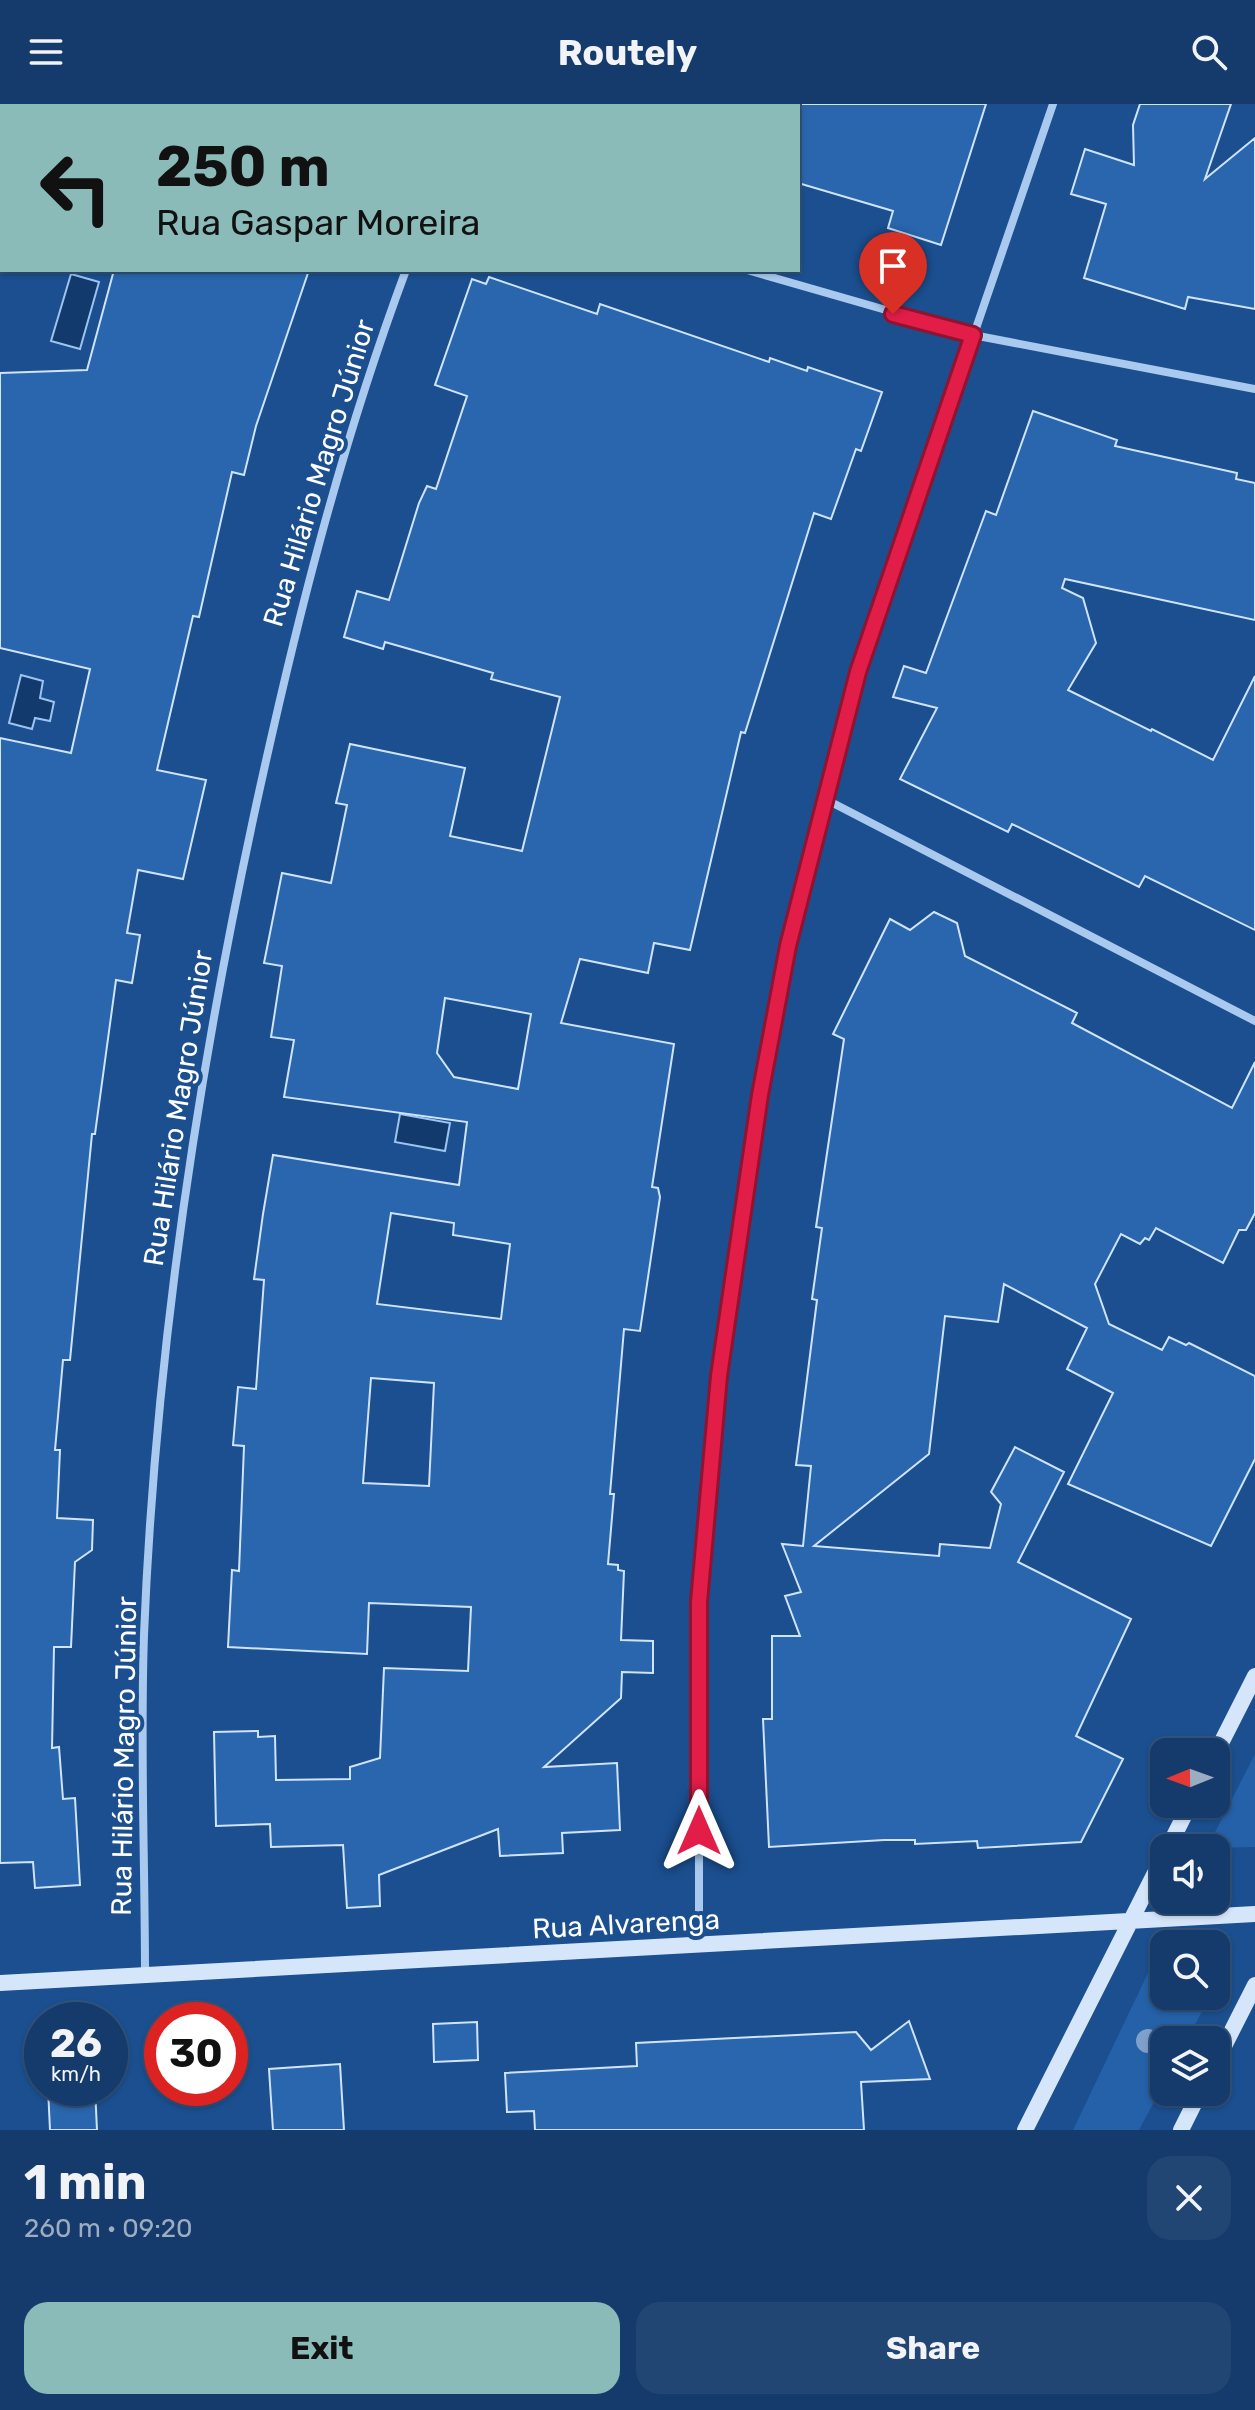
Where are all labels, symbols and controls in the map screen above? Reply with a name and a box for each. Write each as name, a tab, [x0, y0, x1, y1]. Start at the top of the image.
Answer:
icon: menu	[24, 30, 68, 74]
icon: search	[1187, 30, 1231, 74]
text: Routely	[558, 31, 697, 74]
text: 250 m	[156, 134, 330, 200]
icon: left	[24, 136, 128, 240]
text: Rua Gaspar Moreira	[156, 201, 480, 244]
pin	[859, 232, 927, 314]
icon: arrive	[871, 244, 915, 288]
street label: Rua Hilário Magro Júnior	[257, 315, 382, 631]
street label: Rua Hilário Magro Júnior	[137, 947, 219, 1268]
street label: Rua Hilário Magro Júnior	[105, 1596, 143, 1916]
north arrow	[1150, 1738, 1230, 1818]
map controls	[1150, 1738, 1230, 2106]
position arrow	[657, 1789, 741, 1873]
button: sound	[1150, 1834, 1230, 1914]
street label: Rua Alvarenga	[531, 1903, 721, 1945]
button: search	[1150, 1930, 1230, 2010]
speed limit sign: 30	[144, 2002, 248, 2106]
text: 26	[50, 2020, 102, 2067]
button: layers	[1150, 2026, 1230, 2106]
text: km/h	[51, 2062, 101, 2086]
text: 1 min	[24, 2154, 147, 2211]
button: close	[1147, 2156, 1231, 2240]
text: 260 m · 09:20	[24, 2213, 193, 2244]
button: Exit	[24, 2302, 620, 2394]
button: Share	[636, 2302, 1231, 2394]

